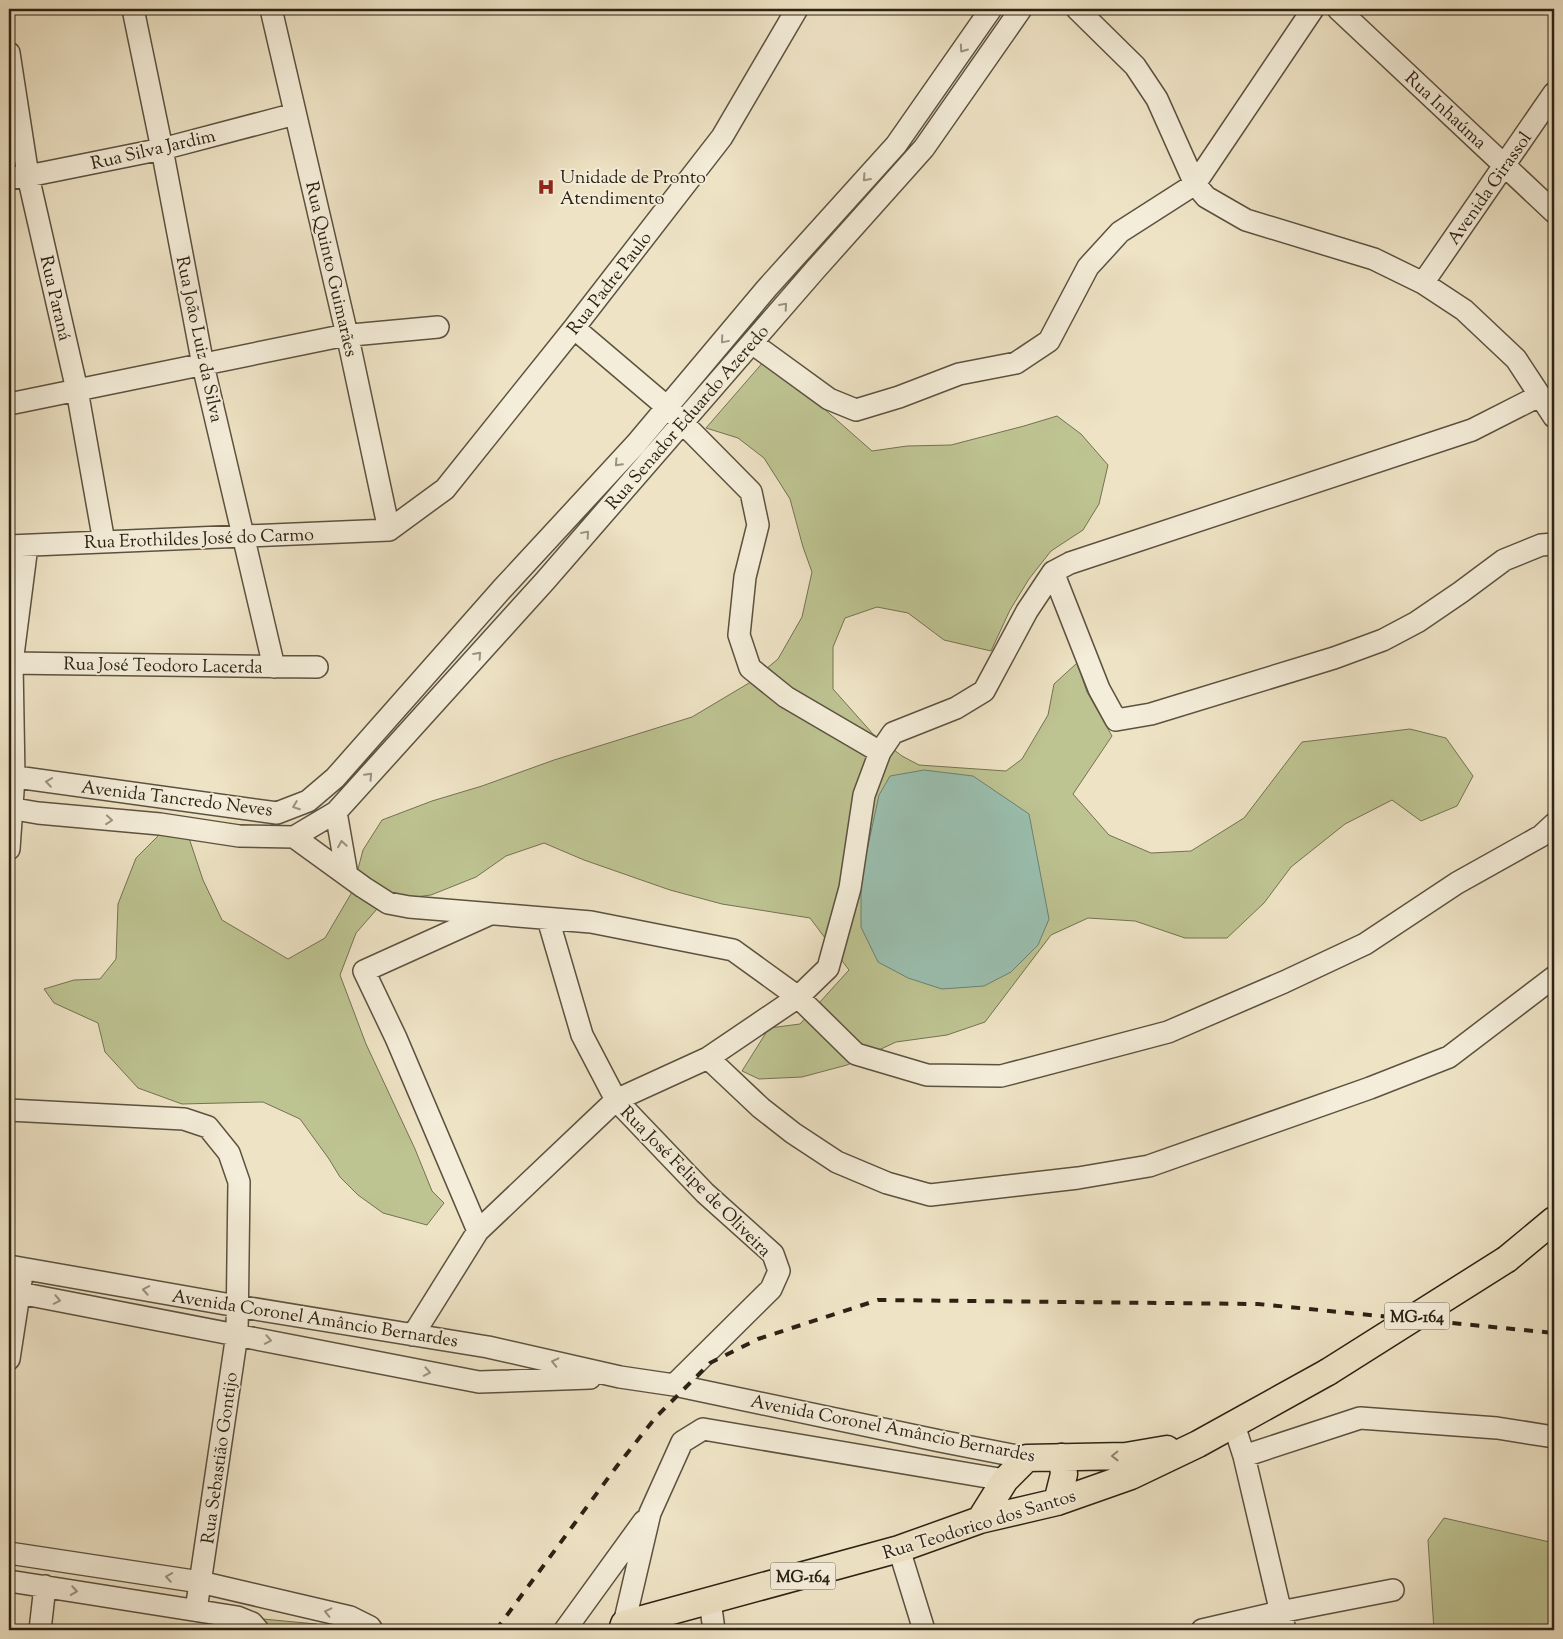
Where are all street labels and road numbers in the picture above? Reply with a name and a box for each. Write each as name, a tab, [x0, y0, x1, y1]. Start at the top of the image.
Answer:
street label: Rua Inhaúma	[1398, 67, 1491, 156]
street label: Rua Silva Jardim	[88, 124, 219, 178]
street label: Avenida Girassol	[1442, 127, 1539, 251]
street label: Rua Quinto Guimarães	[297, 179, 363, 360]
street label: Rua Padre Paulo	[562, 227, 659, 341]
street label: Rua Paraná	[32, 253, 76, 344]
street label: Rua João Luiz da Silva	[168, 254, 228, 425]
street label: Rua Senador Eduardo Azeredo	[601, 320, 776, 517]
street label: Rua Erothildes José do Carmo	[84, 523, 315, 557]
street label: Rua José Teodoro Lacerda	[63, 652, 263, 682]
street label: Avenida Tancredo Neves	[80, 775, 274, 825]
street label: Rua José Felipe de Oliveira	[613, 1101, 776, 1264]
street label: Avenida Coronel Amâncio Bernardes	[170, 1284, 460, 1355]
road number: MG-164	[1384, 1302, 1450, 1330]
street label: Rua Sebastião Gontijo	[196, 1371, 246, 1546]
street label: Avenida Coronel Amâncio Bernardes	[748, 1390, 1037, 1470]
street label: Rua Teodorico dos Santos	[880, 1484, 1079, 1568]
road number: MG-164	[770, 1562, 836, 1590]

